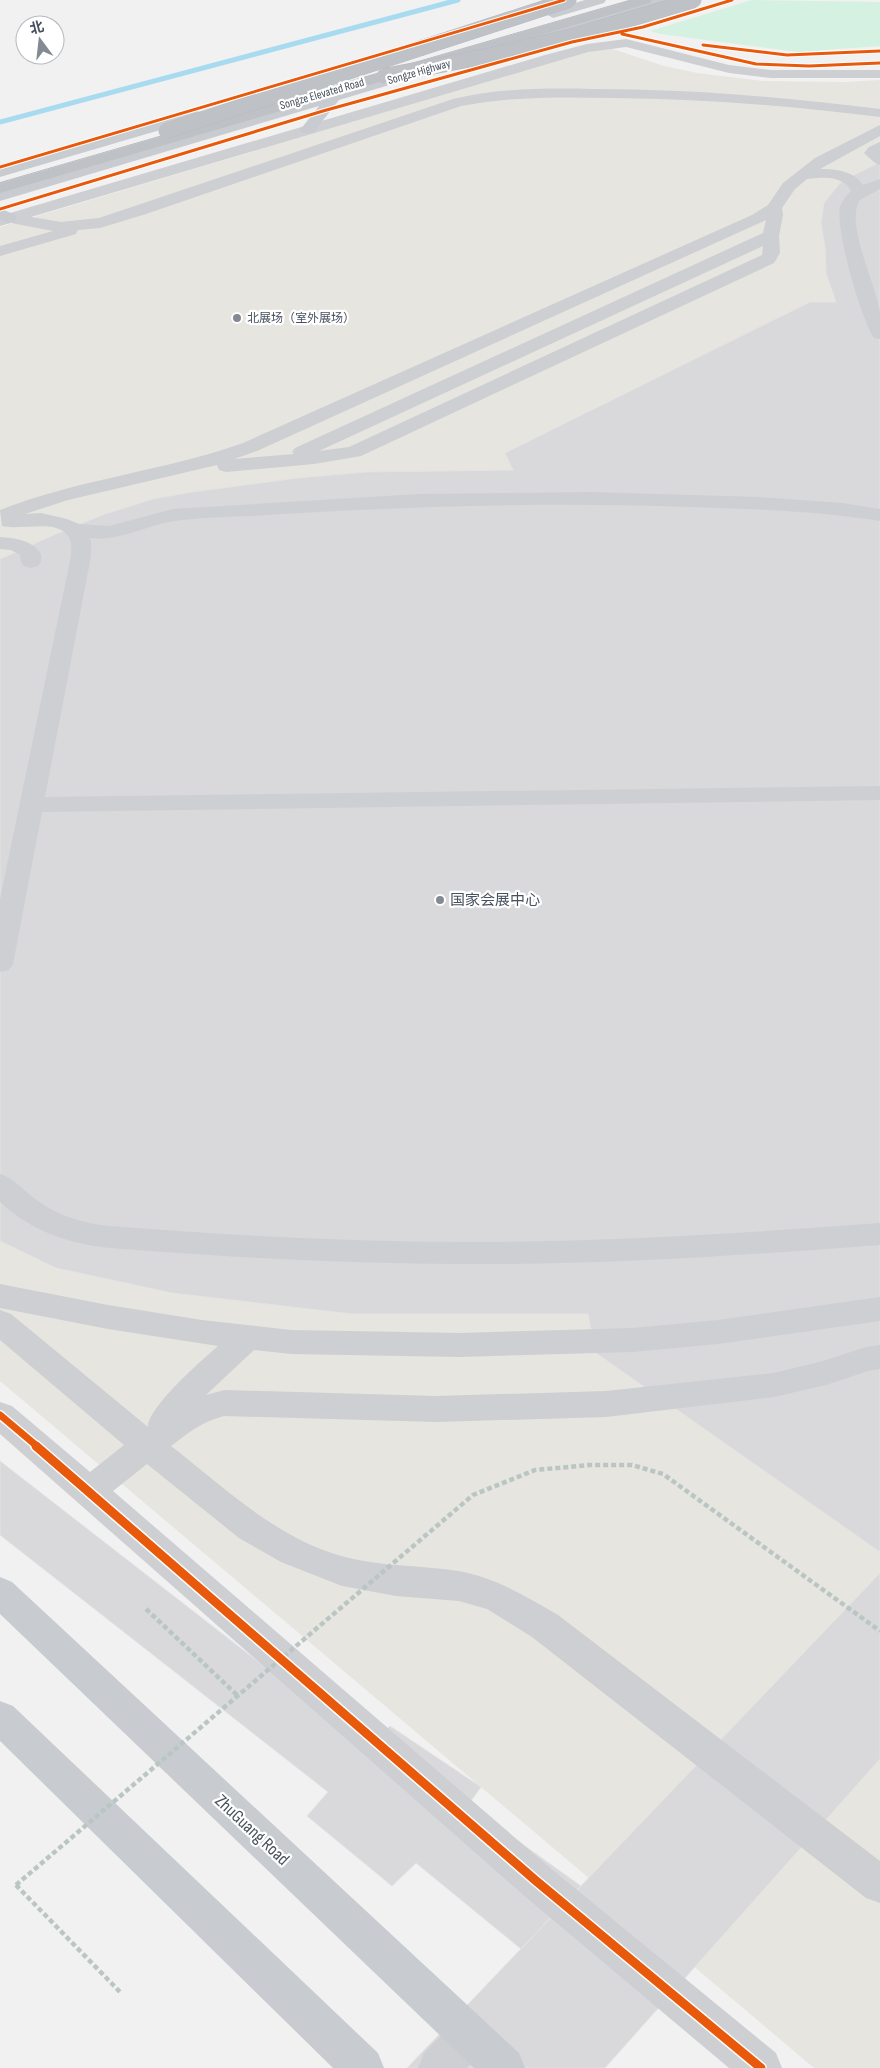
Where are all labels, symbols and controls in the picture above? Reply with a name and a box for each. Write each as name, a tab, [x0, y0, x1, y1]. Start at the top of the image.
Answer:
north arrow	[15, 15, 65, 65]
text: 北	[28, 18, 46, 38]
street label: Songze Highway	[386, 56, 453, 88]
street label: Songze Elevated Road	[278, 75, 366, 113]
place label: 北展场（室外展场）	[247, 311, 355, 326]
marker: 北展场（室外展场）	[231, 312, 243, 324]
place label: 国家会展中心	[450, 891, 540, 910]
marker: 国家会展中心	[434, 894, 446, 906]
street label: ZhuGuang Road	[211, 1790, 293, 1870]

